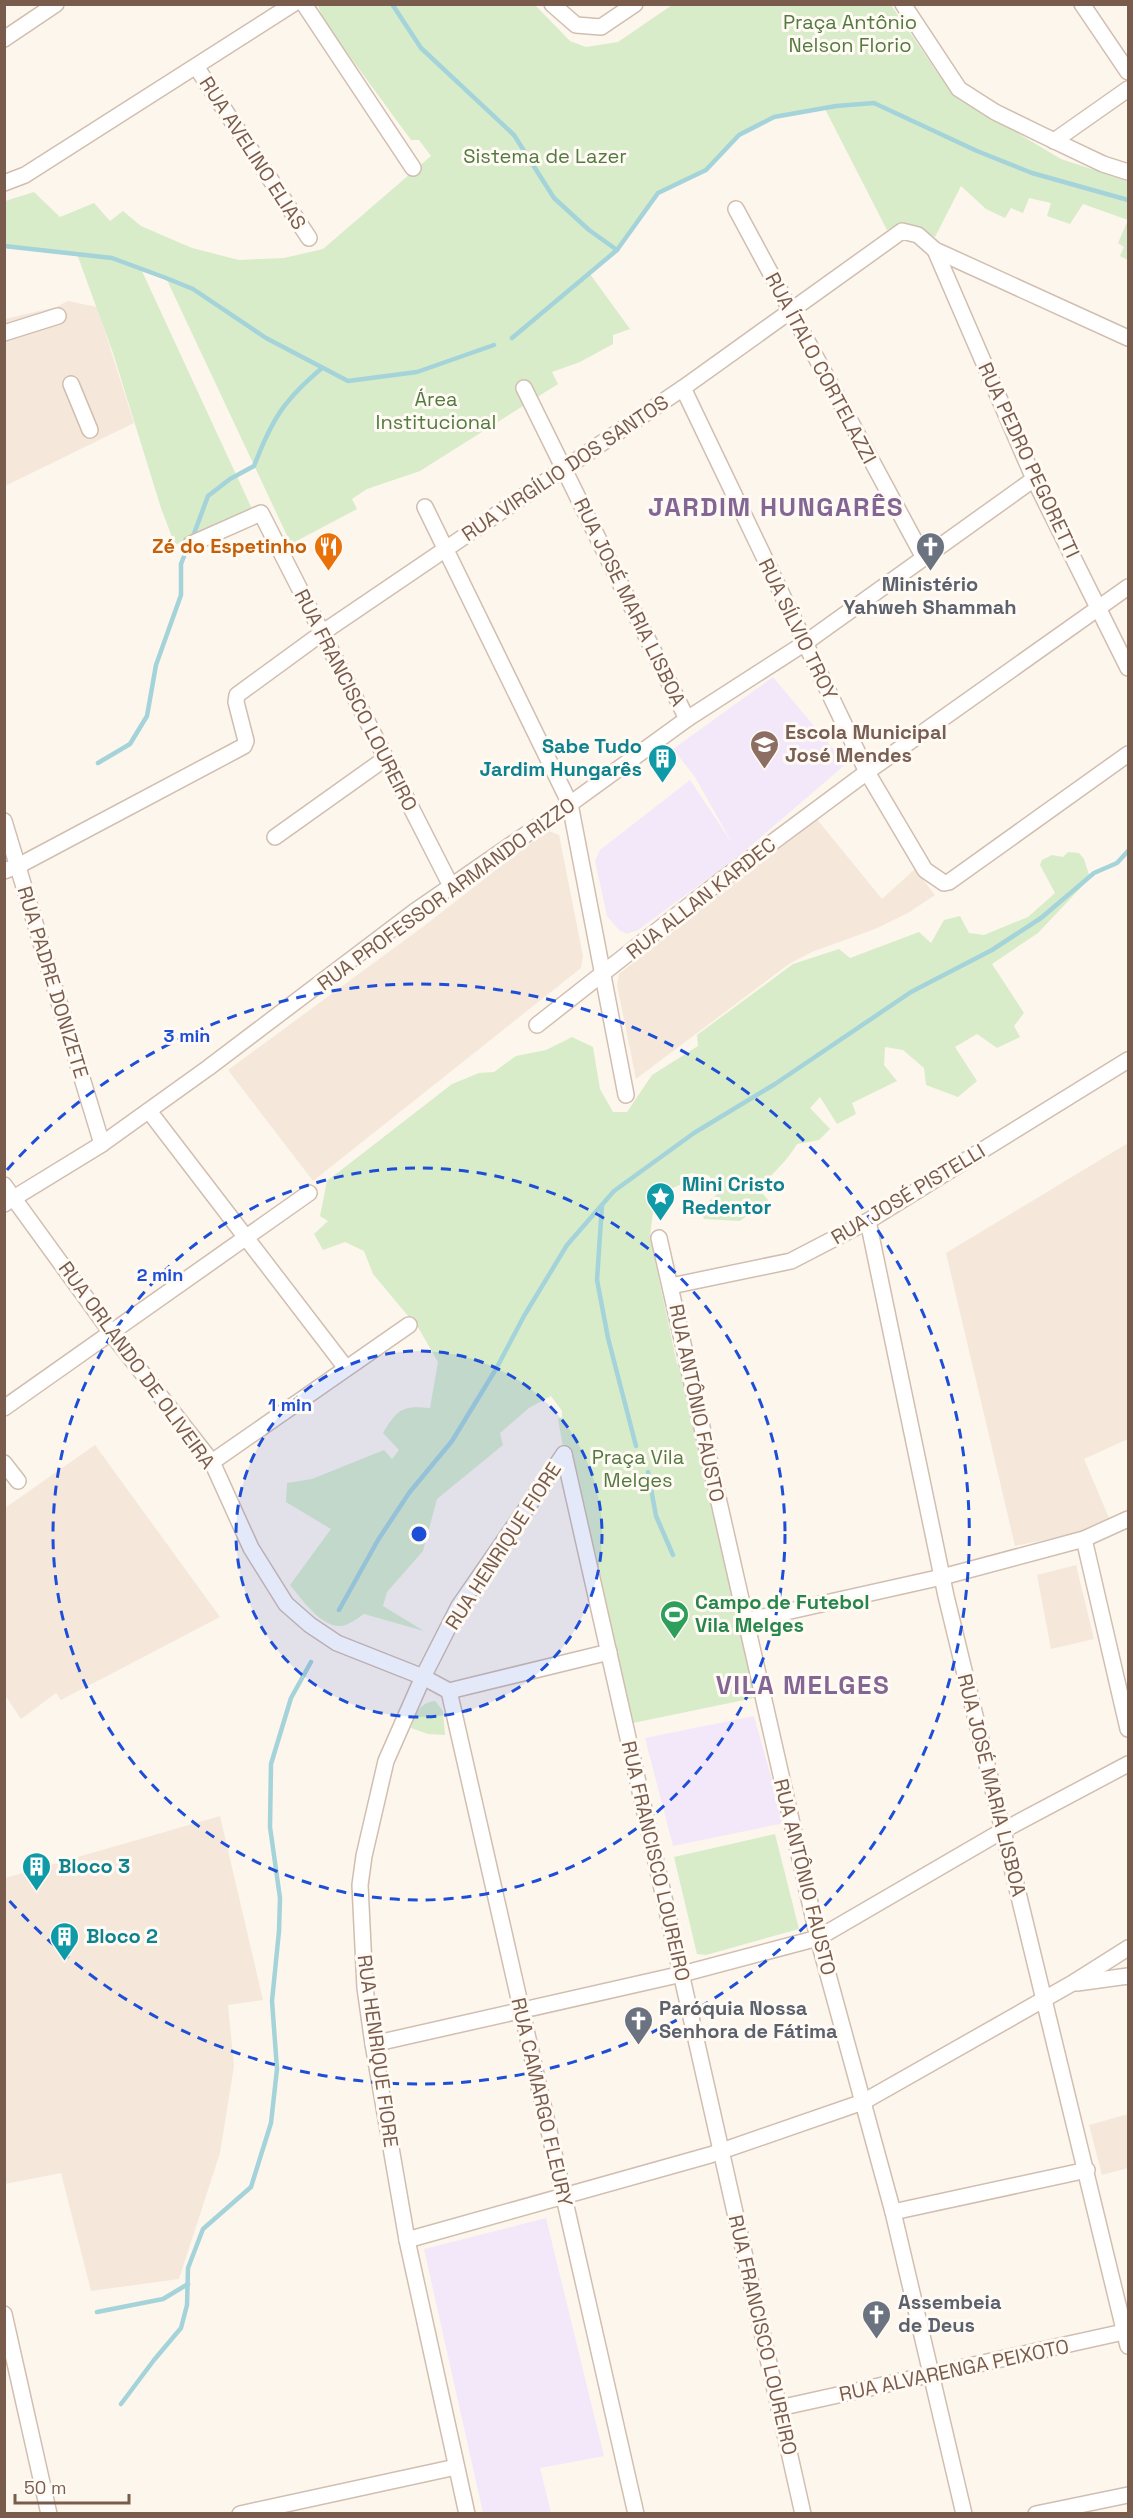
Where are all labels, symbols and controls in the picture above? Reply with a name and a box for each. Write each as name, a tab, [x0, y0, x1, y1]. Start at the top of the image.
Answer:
park label: Praça Antônio Nelson Florio	[783, 9, 917, 58]
street label: RUA AVELINO ELIAS	[194, 71, 312, 235]
park label: Sistema de Lazer	[463, 143, 627, 169]
street label: RUA ÍTALO CORTELAZZI	[760, 268, 882, 468]
street label: RUA PEDRO PEGORETTI	[972, 358, 1086, 562]
park label: Área Institucional	[376, 386, 496, 435]
street label: RUA VIRGÍLIO DOS SANTOS	[457, 389, 673, 547]
district label: JARDIM HUNGARÊS	[648, 490, 904, 524]
street label: RUA JOSÉ MARIA LISBOA	[568, 494, 692, 711]
restaurant icon: Zé do Espetinho	[312, 530, 344, 572]
church icon: Ministério Yahweh Shammah	[914, 530, 946, 572]
place label: Zé do Espetinho	[152, 533, 307, 559]
street label: RUA SÍLVIO TROY	[752, 554, 844, 704]
place label: Ministério Yahweh Shammah	[843, 571, 1017, 620]
street label: RUA FRANCISCO LOUREIRO	[289, 585, 423, 815]
place label: Escola Municipal José Mendes	[785, 719, 947, 768]
school or university icon: Escola Municipal José Mendes	[748, 728, 780, 770]
place label: Sabe Tudo Jardim Hungarês	[479, 733, 642, 782]
building icon: Sabe Tudo Jardim Hungarês	[647, 742, 679, 784]
street label: RUA PROFESSOR ARMANDO RIZZO	[312, 792, 580, 996]
street label: RUA ALLAN KARDEC	[621, 831, 781, 965]
street label: RUA PADRE DONIZETE	[11, 883, 95, 1081]
text: 3 min	[164, 1024, 210, 1047]
street label: RUA JOSÉ PISTELLI	[826, 1138, 990, 1250]
place label: Mini Cristo Redentor	[682, 1171, 785, 1220]
place icon: Mini Cristo Redentor	[645, 1180, 677, 1222]
street label: RUA ORLANDO DE OLIVEIRA	[53, 1256, 221, 1474]
text: 2 min	[137, 1263, 183, 1286]
street label: RUA ANTÔNIO FAUSTO	[663, 1302, 731, 1504]
text: 1 min	[268, 1393, 312, 1416]
park label: Praça Vila Melges	[592, 1444, 684, 1493]
street label: RUA HENRIQUE FIORE	[439, 1457, 567, 1635]
centre of rings	[409, 1524, 429, 1544]
place label: Campo de Futebol Vila Melges	[695, 1589, 870, 1638]
sports icon: Campo de Futebol Vila Melges	[658, 1598, 690, 1640]
district label: VILA MELGES	[716, 1668, 890, 1702]
street label: RUA JOSÉ MARIA LISBOA	[952, 1671, 1032, 1899]
street label: RUA FRANCISCO LOUREIRO	[616, 1738, 696, 1984]
street label: RUA ANTÔNIO FAUSTO	[768, 1776, 842, 1978]
building icon: Bloco 3	[21, 1850, 53, 1892]
place label: Bloco 3	[58, 1853, 130, 1879]
building icon: Bloco 2	[49, 1920, 81, 1962]
place label: Bloco 2	[86, 1923, 158, 1949]
street label: RUA HENRIQUE FIORE	[352, 1953, 404, 2149]
street label: RUA CAMARGO FLEURY	[505, 1995, 579, 2209]
place label: Paróquia Nossa Senhora de Fátima	[659, 1995, 838, 2044]
church icon: Paróquia Nossa Senhora de Fátima	[622, 2004, 654, 2046]
street label: RUA FRANCISCO LOUREIRO	[723, 2212, 803, 2458]
place label: Assembeia de Deus	[898, 2289, 1002, 2338]
church icon: Assembeia de Deus	[861, 2298, 893, 2340]
street label: RUA ALVARENGA PEIXOTO	[837, 2333, 1071, 2407]
scale bar	[15, 2467, 129, 2505]
text: 50 m	[24, 2476, 66, 2499]

